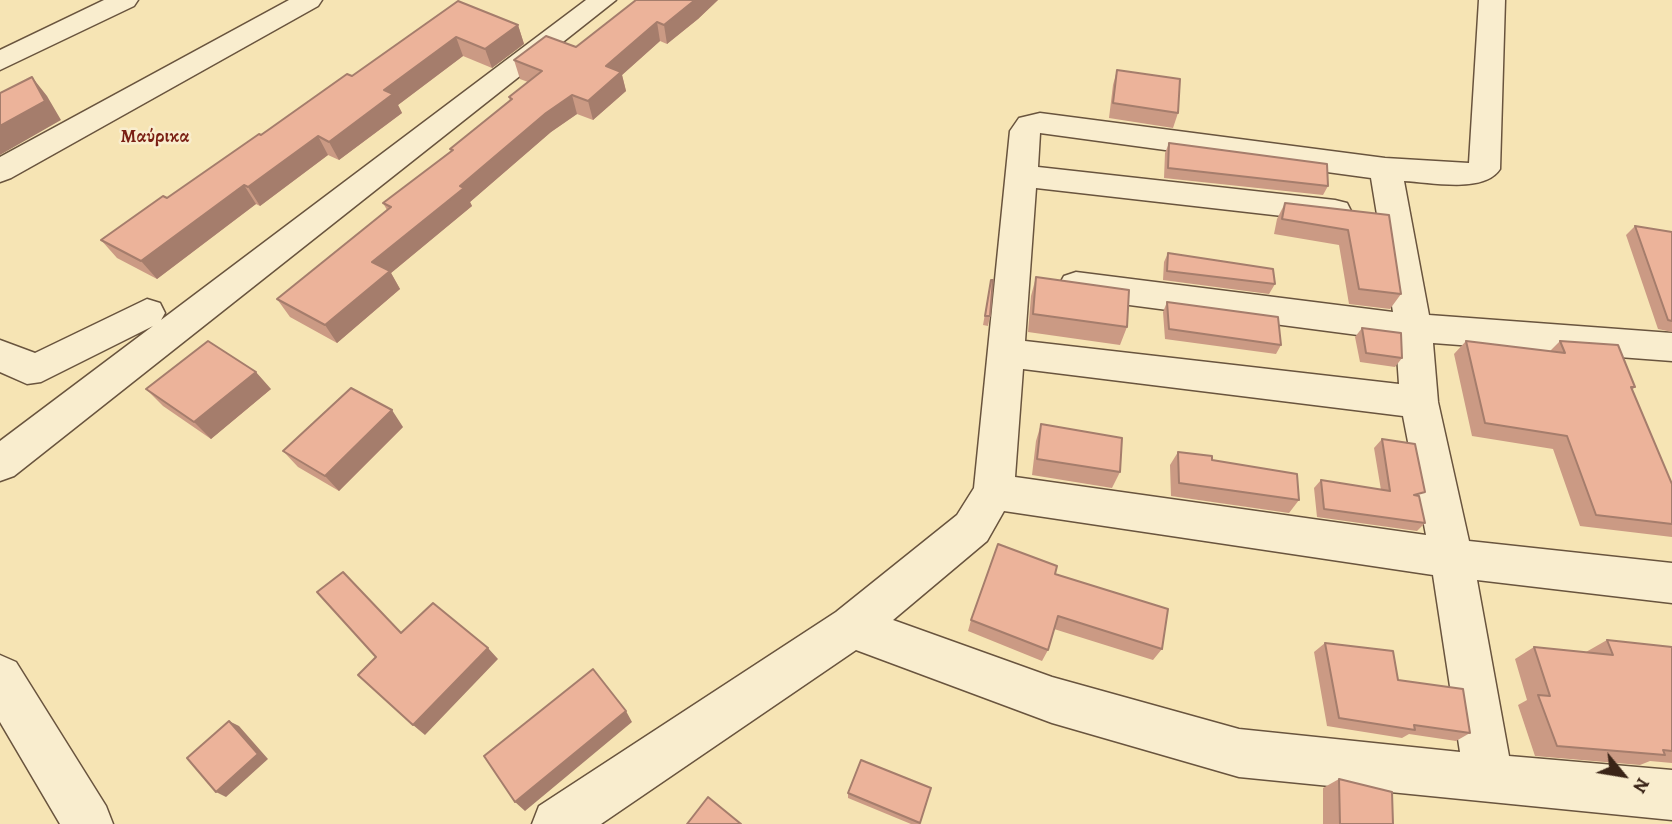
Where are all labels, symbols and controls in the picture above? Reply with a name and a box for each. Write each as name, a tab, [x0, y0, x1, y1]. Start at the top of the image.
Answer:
district label: Μαύρικα	[120, 126, 190, 148]
north arrow	[1588, 740, 1658, 810]
text: N	[1626, 773, 1656, 798]

